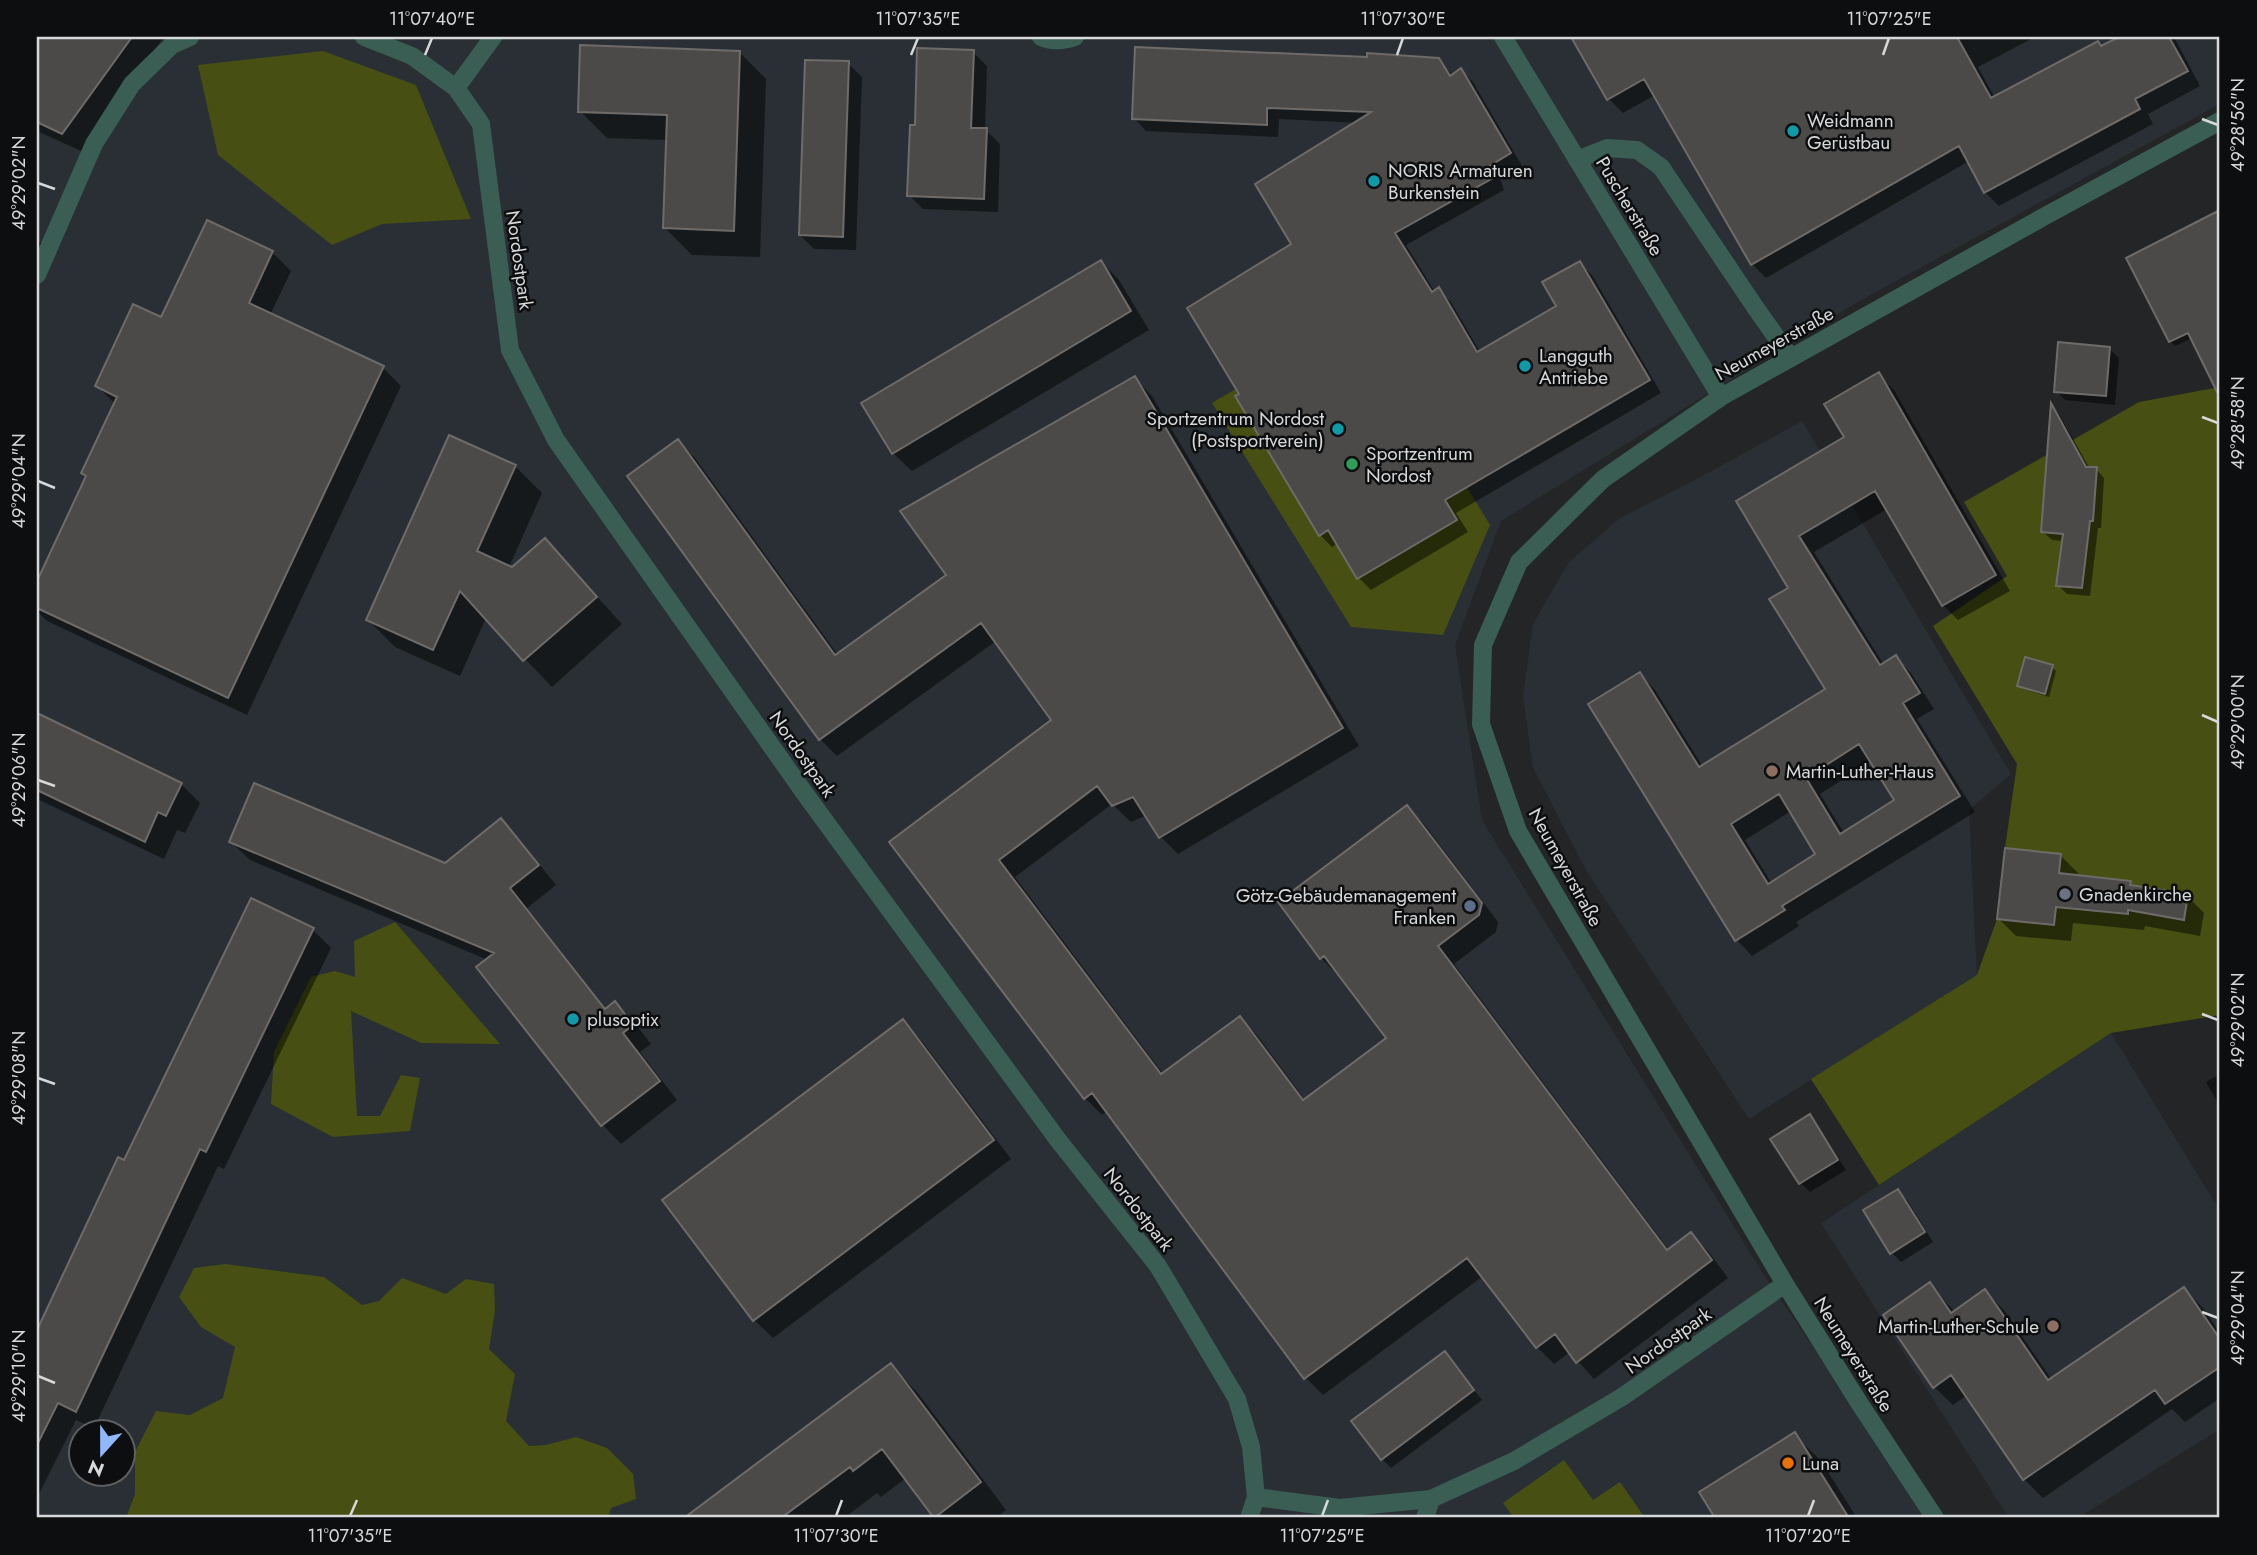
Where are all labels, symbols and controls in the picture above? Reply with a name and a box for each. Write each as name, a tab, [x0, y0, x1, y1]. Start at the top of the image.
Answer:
text: 11°07'40"E	[389, 6, 475, 32]
text: 11°07'35"E	[876, 6, 960, 32]
text: 11°07'30"E	[1360, 6, 1446, 32]
text: 11°07'25"E	[1846, 6, 1932, 32]
text: 49°28'56"N	[2225, 78, 2251, 172]
place label: Weidmann Gerüstbau	[1807, 107, 1894, 156]
marker: Weidmann Gerüstbau	[1785, 123, 1801, 139]
text: 49°29'02"N	[6, 136, 32, 230]
street label: Puscherstraße	[1589, 152, 1670, 261]
place label: NORIS Armaturen Burkenstein	[1388, 157, 1533, 206]
marker: NORIS Armaturen Burkenstein	[1366, 173, 1382, 189]
street label: Nordostpark	[499, 209, 540, 312]
street label: Neumeyerstraße	[1710, 300, 1839, 387]
place label: Langguth Antriebe	[1539, 342, 1613, 391]
marker: Langguth Antriebe	[1517, 358, 1533, 374]
text: 49°28'58"N	[2225, 376, 2251, 470]
place label: Sportzentrum Nordost (Postsportverein)	[1146, 405, 1324, 454]
marker: Sportzentrum Nordost (Postsportverein)	[1330, 421, 1346, 437]
text: 49°29'04"N	[6, 433, 32, 529]
place label: Sportzentrum Nordost	[1366, 440, 1473, 489]
marker: Sportzentrum Nordost	[1344, 456, 1360, 472]
text: 49°29'00"N	[2225, 674, 2251, 770]
street label: Nordostpark	[763, 706, 843, 803]
text: 49°29'06"N	[6, 732, 32, 828]
place label: Martin-Luther-Haus	[1786, 758, 1934, 785]
marker: Martin-Luther-Haus	[1764, 763, 1780, 779]
street label: Neumeyerstraße	[1522, 803, 1609, 932]
place label: Gnadenkirche	[2079, 881, 2192, 908]
place label: Götz-Gebäudemanagement Franken	[1236, 882, 1456, 931]
marker: Gnadenkirche	[2057, 886, 2073, 902]
marker: Götz-Gebäudemanagement Franken	[1462, 898, 1478, 914]
text: 49°29'02"N	[2225, 973, 2251, 1067]
place label: plusoptix	[587, 1006, 659, 1033]
marker: plusoptix	[565, 1011, 581, 1027]
text: 49°29'08"N	[6, 1031, 32, 1125]
street label: Nordostpark	[1097, 1162, 1180, 1257]
text: 49°29'04"N	[2225, 1270, 2251, 1366]
street label: Neumeyerstraße	[1807, 1291, 1900, 1417]
street label: Nordostpark	[1620, 1300, 1717, 1380]
place label: Martin-Luther-Schule	[1878, 1313, 2039, 1340]
marker: Martin-Luther-Schule	[2045, 1318, 2061, 1334]
text: 49°29'10"N	[6, 1330, 32, 1422]
north arrow	[66, 1418, 136, 1488]
place label: Luna	[1802, 1450, 1839, 1477]
text: N	[84, 1453, 108, 1484]
marker: Luna	[1780, 1455, 1796, 1471]
text: 11°07'35"E	[308, 1523, 392, 1549]
text: 11°07'30"E	[793, 1523, 879, 1549]
text: 11°07'25"E	[1279, 1523, 1365, 1549]
text: 11°07'20"E	[1765, 1523, 1851, 1549]

